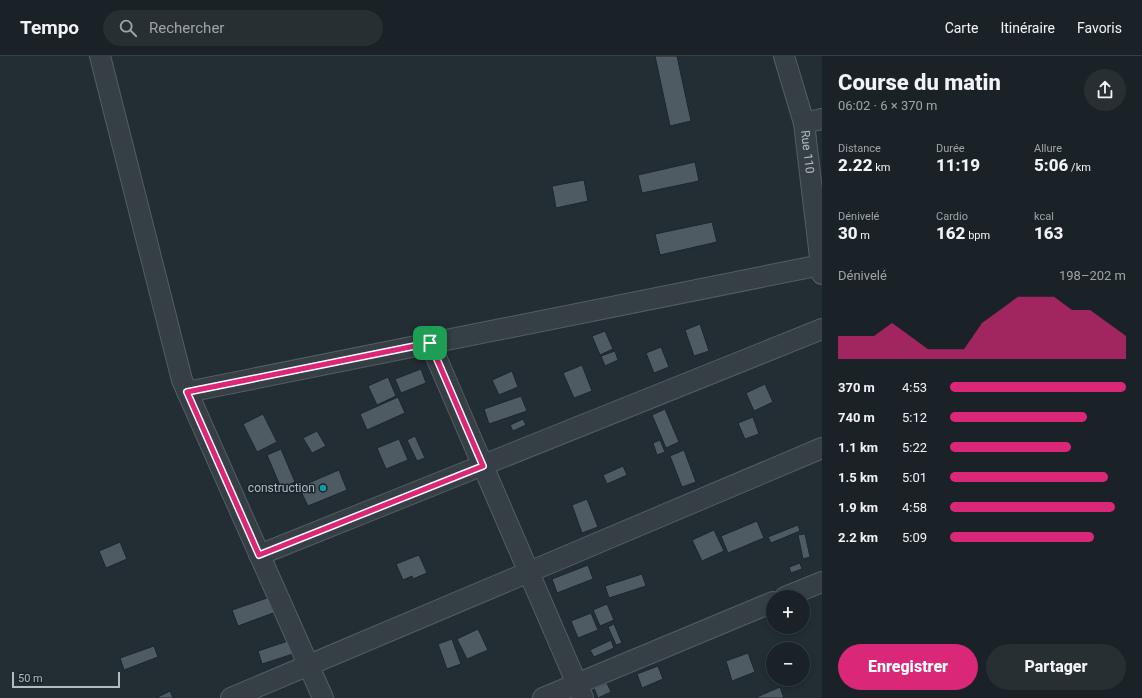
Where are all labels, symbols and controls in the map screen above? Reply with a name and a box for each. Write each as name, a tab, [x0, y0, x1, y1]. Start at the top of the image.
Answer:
search box	[103, 10, 383, 46]
text: Tempo	[20, 16, 79, 39]
icon: search	[117, 17, 139, 39]
text: Rechercher	[149, 19, 224, 37]
text: Carte	[945, 20, 978, 36]
text: Itinéraire	[1000, 20, 1055, 36]
text: Favoris	[1077, 20, 1122, 36]
button: share	[1084, 69, 1126, 111]
text: Course du matin	[838, 70, 1001, 95]
text: 06:02 · 6 × 370 m	[838, 98, 937, 113]
street label: Rue 110	[798, 129, 817, 175]
text: Distance	[838, 142, 881, 155]
text: Durée	[936, 142, 965, 155]
text: Allure	[1034, 142, 1062, 155]
text: 2.22	[838, 155, 872, 175]
text: 11:19	[936, 155, 980, 175]
text: 5:06	[1034, 155, 1068, 175]
text: km	[872, 161, 890, 174]
text: /km	[1068, 161, 1091, 174]
text: Dénivelé	[838, 210, 879, 223]
text: Cardio	[936, 210, 968, 223]
text: kcal	[1034, 210, 1054, 223]
text: 30	[838, 223, 858, 243]
text: 162	[936, 223, 965, 243]
text: 163	[1034, 223, 1063, 243]
text: m	[858, 229, 870, 242]
text: bpm	[965, 229, 990, 242]
text: Dénivelé	[838, 268, 887, 283]
text: 198–202 m	[1059, 268, 1126, 283]
pin	[413, 326, 447, 360]
icon: arrive	[419, 332, 441, 354]
text: 370 m	[838, 380, 875, 395]
text: 4:53	[902, 380, 927, 395]
text: 740 m	[838, 410, 875, 425]
text: 5:12	[902, 410, 927, 425]
text: 1.1 km	[838, 440, 878, 455]
text: 5:22	[902, 440, 927, 455]
text: 1.5 km	[838, 470, 878, 485]
text: 5:01	[902, 470, 927, 485]
place label: construction	[248, 481, 315, 495]
marker: construction	[318, 483, 328, 493]
text: 1.9 km	[838, 500, 878, 515]
text: 4:58	[902, 500, 927, 515]
text: 2.2 km	[838, 530, 878, 545]
text: 5:09	[902, 530, 927, 545]
map controls	[766, 590, 810, 686]
button: +	[766, 590, 810, 634]
button: −	[766, 642, 810, 686]
button: Enregistrer	[838, 644, 978, 690]
button: Partager	[986, 644, 1126, 690]
scale bar	[12, 670, 120, 689]
text: 50 m	[18, 672, 43, 685]

